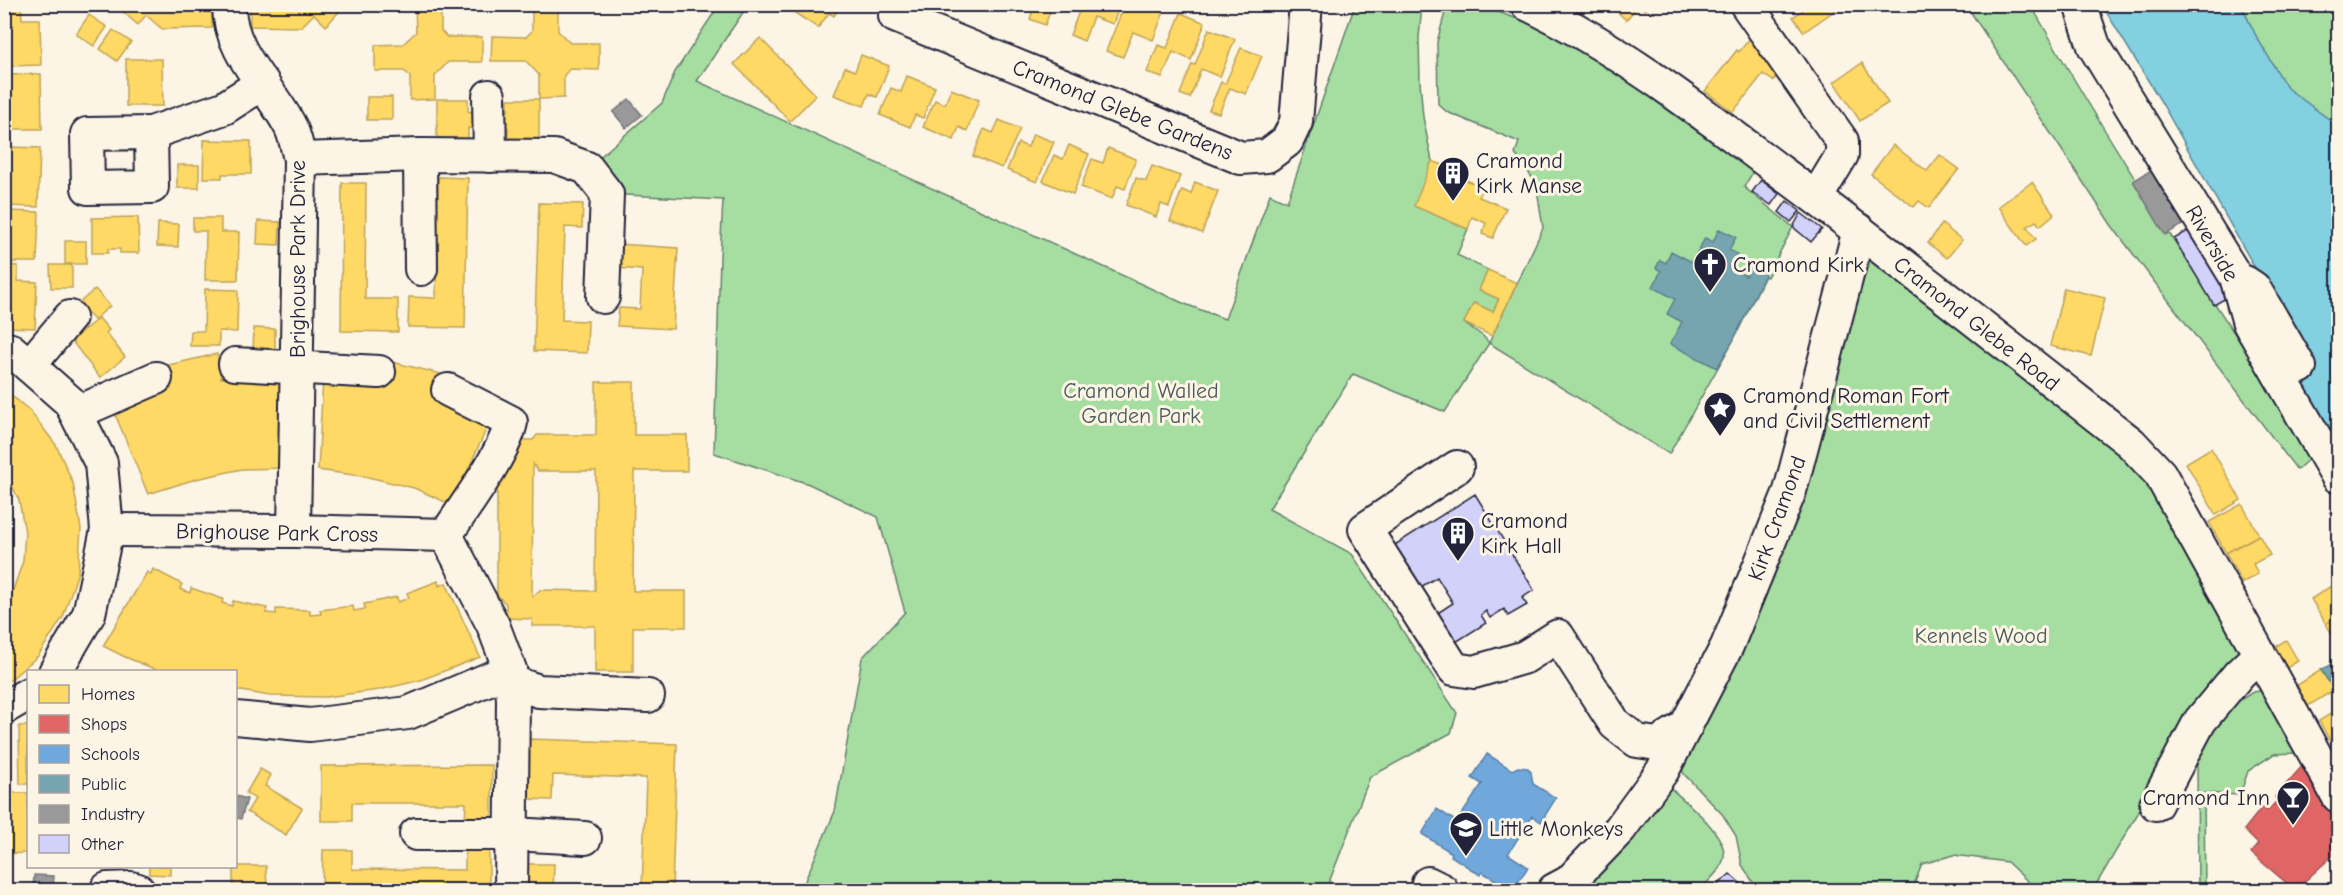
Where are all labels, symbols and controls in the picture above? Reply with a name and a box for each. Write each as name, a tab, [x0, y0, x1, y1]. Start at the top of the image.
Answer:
street label: Cramond Glebe Gardens	[1009, 54, 1236, 166]
place label: Cramond Kirk Manse	[1476, 148, 1582, 199]
building icon: Cramond Kirk Manse	[1435, 155, 1471, 202]
street label: Brighouse Park Drive	[285, 160, 311, 358]
street label: Riverside	[2180, 201, 2244, 286]
church icon: Cramond Kirk	[1692, 246, 1728, 293]
street label: Cramond Glebe Road	[1888, 251, 2065, 397]
place label: Cramond Kirk	[1733, 252, 1864, 278]
park label: Cramond Walled Garden Park	[1063, 378, 1219, 429]
place label: Cramond Roman Fort and Civil Settlement	[1743, 383, 1950, 434]
place icon: Cramond Roman Fort and Civil Settlement	[1702, 390, 1738, 437]
street label: Kirk Cramond	[1742, 452, 1812, 584]
place label: Cramond Kirk Hall	[1481, 508, 1568, 559]
building icon: Cramond Kirk Hall	[1440, 515, 1476, 562]
street label: Brighouse Park Cross	[176, 518, 378, 548]
park label: Kennels Wood	[1914, 623, 2048, 649]
legend	[27, 670, 237, 868]
text: Homes	[81, 684, 135, 705]
text: Shops	[81, 714, 127, 735]
text: Schools	[81, 744, 140, 765]
text: Public	[81, 774, 127, 795]
bar icon: Cramond Inn	[2275, 779, 2311, 826]
place label: Cramond Inn	[2143, 785, 2270, 811]
text: Industry	[81, 804, 146, 825]
school or university icon: Little Monkeys	[1448, 810, 1484, 857]
place label: Little Monkeys	[1489, 816, 1623, 842]
text: Other	[81, 834, 124, 855]

